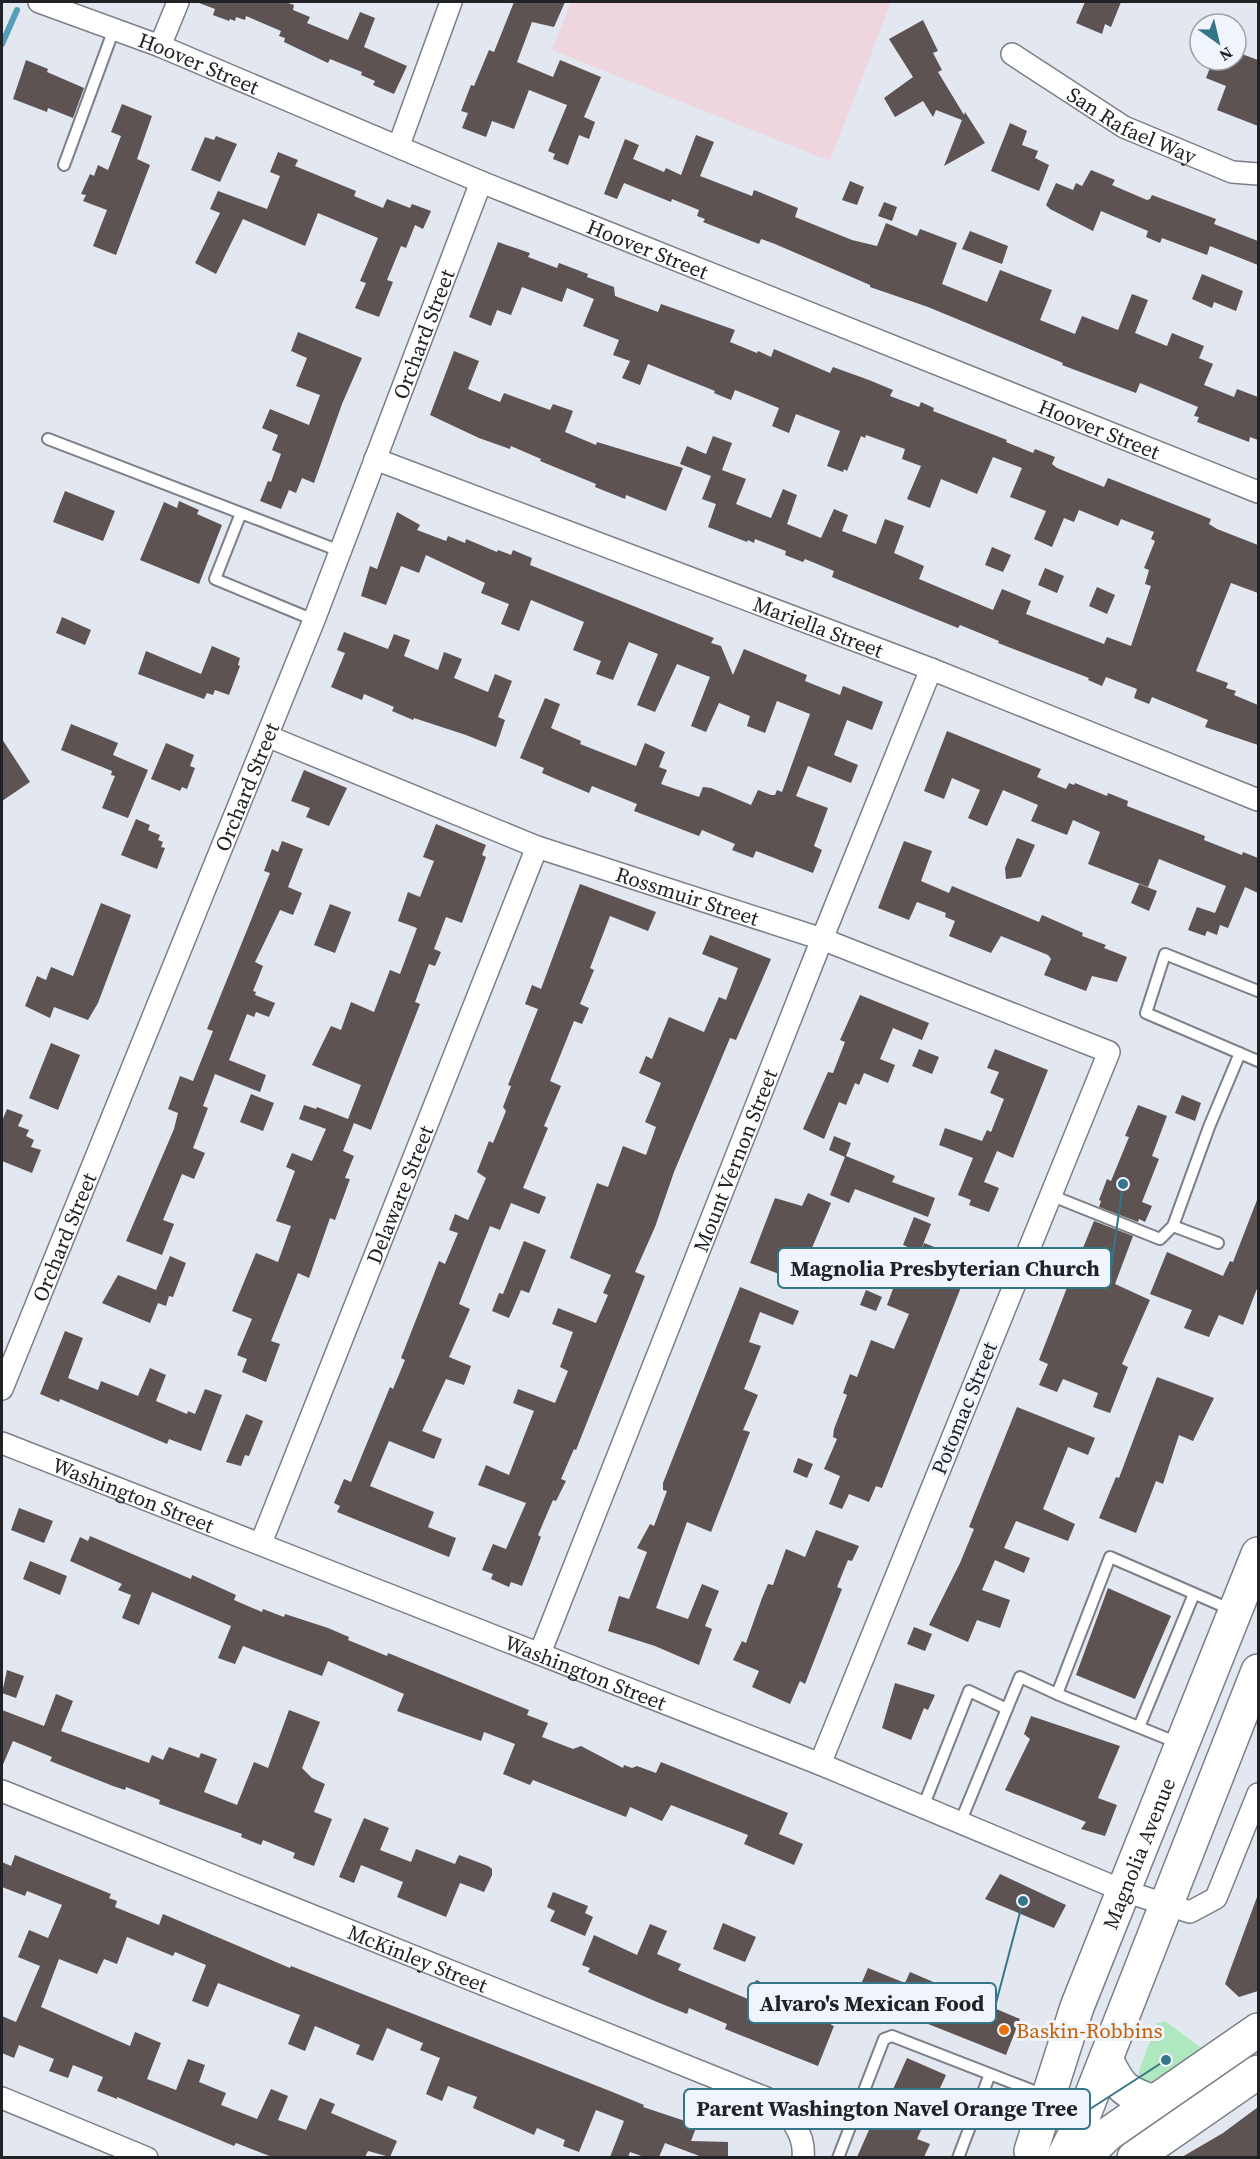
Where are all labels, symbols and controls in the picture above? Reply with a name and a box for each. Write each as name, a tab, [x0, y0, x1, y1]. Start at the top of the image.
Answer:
north arrow	[1188, 12, 1248, 72]
street label: Hoover Street	[134, 25, 264, 101]
text: N	[1215, 42, 1237, 67]
street label: San Rafael Way	[1062, 79, 1201, 170]
street label: Hoover Street	[583, 211, 713, 286]
street label: Orchard Street	[385, 265, 461, 403]
street label: Hoover Street	[1034, 391, 1164, 466]
street label: Mariella Street	[749, 589, 888, 664]
street label: Orchard Street	[207, 718, 286, 855]
street label: Rossmuir Street	[612, 859, 763, 932]
street label: Mount Vernon Street	[686, 1064, 784, 1256]
street label: Delaware Street	[359, 1121, 440, 1268]
street label: Orchard Street	[25, 1168, 103, 1306]
callout: Magnolia Presbyterian Church	[778, 1248, 1111, 1288]
text: Magnolia Presbyterian Church	[790, 1253, 1100, 1283]
street label: Potomac Street	[924, 1337, 1004, 1479]
street label: Washington Street	[48, 1450, 218, 1539]
street label: Washington Street	[501, 1627, 671, 1717]
street label: Magnolia Avenue	[1095, 1773, 1182, 1933]
street label: McKinley Street	[343, 1917, 492, 1999]
callout: Alvaro's Mexican Food	[748, 1983, 996, 2023]
text: Alvaro's Mexican Food	[760, 1988, 984, 2018]
place label: Baskin-Robbins	[1016, 2016, 1163, 2045]
marker: Baskin-Robbins	[997, 2023, 1011, 2037]
callout: Parent Washington Navel Orange Tree	[684, 2089, 1090, 2129]
text: Parent Washington Navel Orange Tree	[696, 2093, 1078, 2123]

